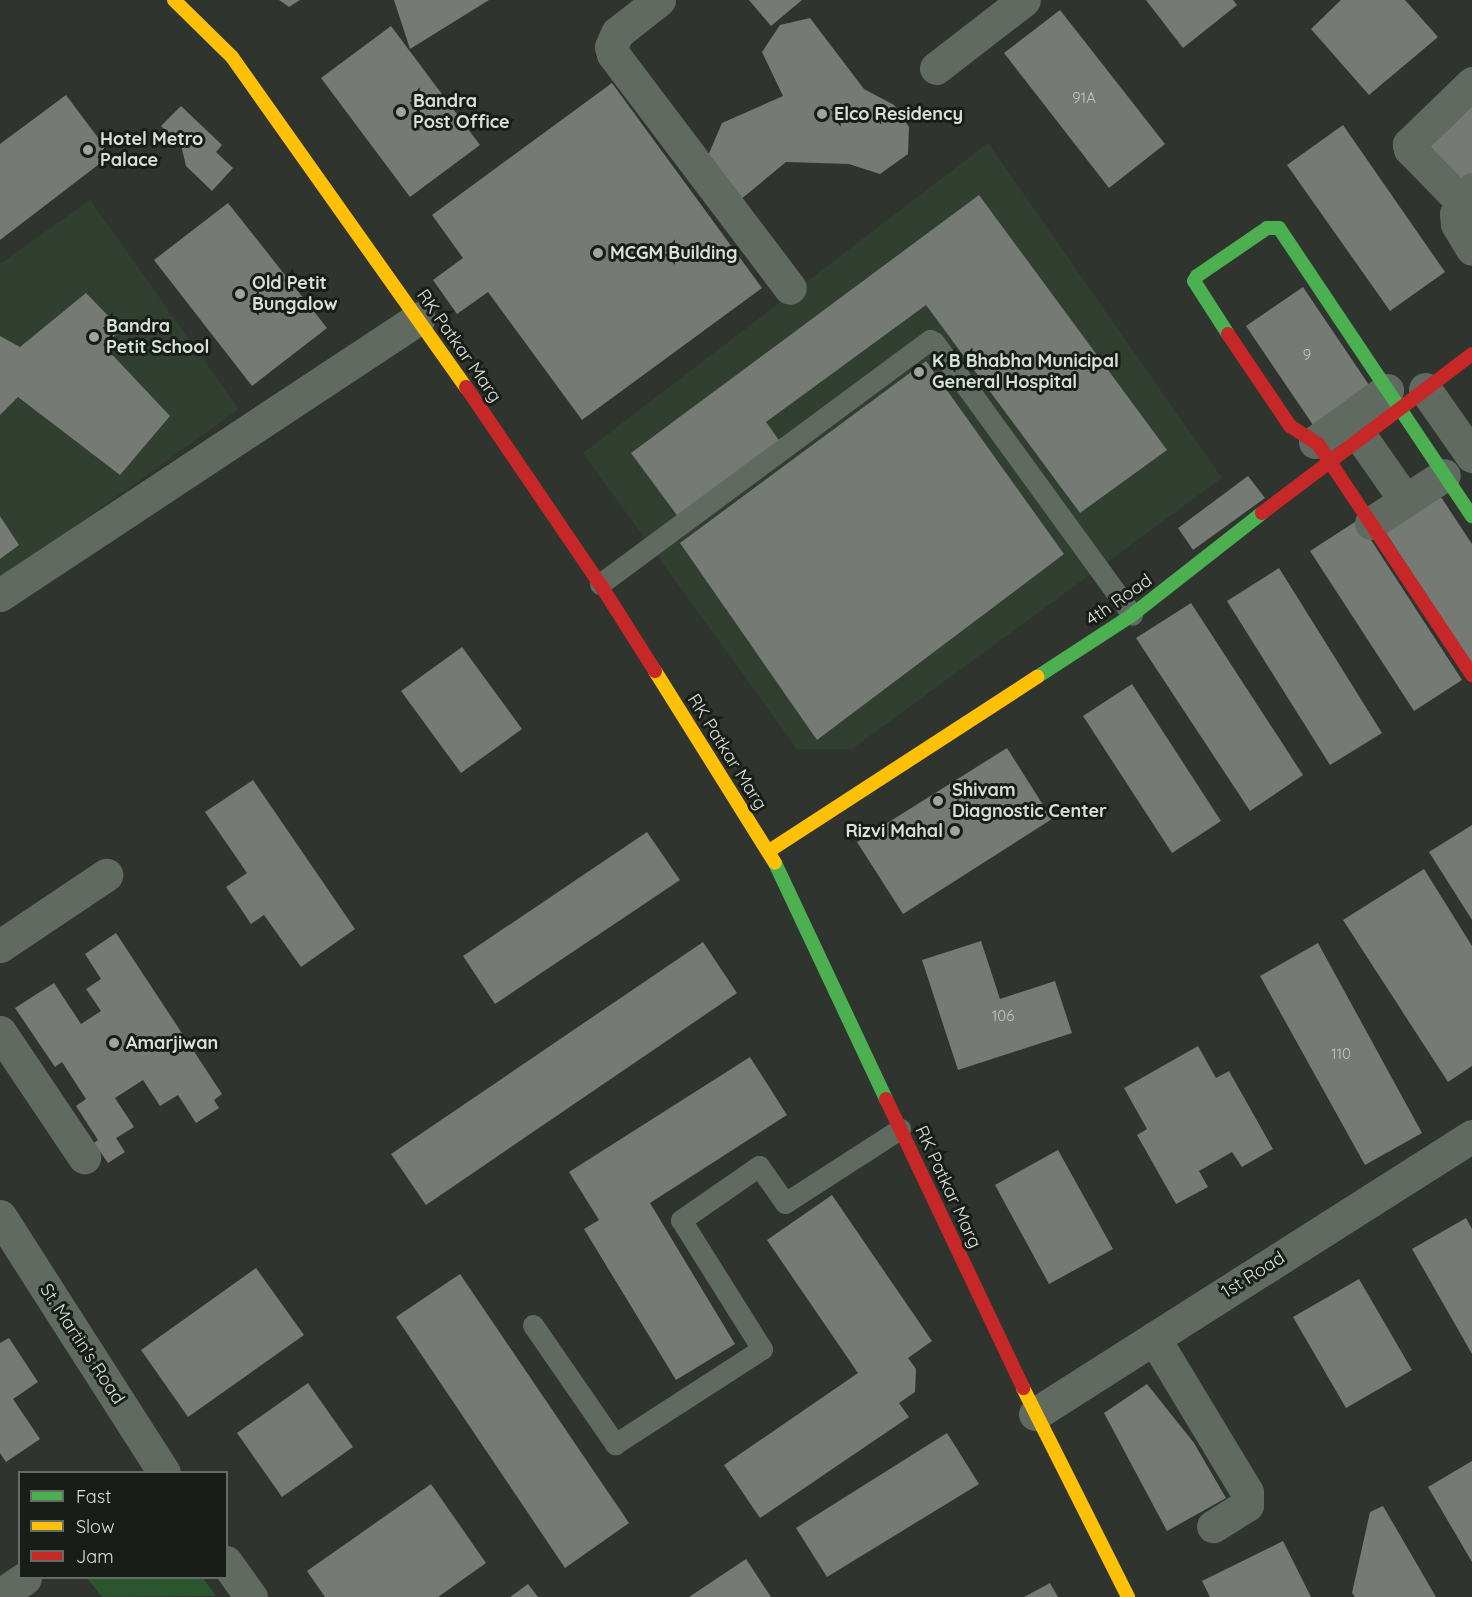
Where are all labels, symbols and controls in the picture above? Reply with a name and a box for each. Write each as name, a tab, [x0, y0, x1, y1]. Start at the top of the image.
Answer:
house number: 91A	[1072, 89, 1096, 107]
place label: Bandra Post Office	[413, 91, 510, 134]
place label: Elco Residency	[834, 103, 963, 125]
marker: Bandra Post Office	[394, 105, 408, 119]
marker: Elco Residency	[815, 107, 829, 121]
place label: Hotel Metro Palace	[100, 129, 203, 172]
marker: Hotel Metro Palace	[81, 143, 95, 157]
place label: MCGM Building	[610, 242, 737, 264]
marker: MCGM Building	[591, 246, 605, 260]
place label: Old Petit Bungalow	[252, 273, 338, 316]
street label: RK Patkar Marg	[412, 285, 506, 407]
marker: Old Petit Bungalow	[233, 287, 247, 301]
place label: Bandra Petit School	[106, 316, 209, 358]
marker: Bandra Petit School	[87, 330, 101, 344]
house number: 9	[1303, 346, 1311, 364]
place label: K B Bhabha Municipal General Hospital	[932, 351, 1119, 394]
marker: K B Bhabha Municipal General Hospital	[910, 363, 928, 381]
street label: 4th Road	[1082, 570, 1156, 630]
street label: RK Patkar Marg	[683, 690, 771, 814]
place label: Shivam Diagnostic Center	[952, 780, 1107, 822]
marker: Shivam Diagnostic Center	[929, 792, 947, 810]
place label: Rizvi Mahal	[846, 820, 943, 842]
marker: Rizvi Mahal	[948, 824, 962, 838]
house number: 106	[992, 1007, 1014, 1025]
place label: Amarjiwan	[126, 1032, 218, 1054]
marker: Amarjiwan	[107, 1036, 121, 1050]
house number: 110	[1331, 1045, 1351, 1063]
street label: RK Patkar Marg	[910, 1122, 986, 1252]
street label: 1st Road	[1217, 1247, 1289, 1303]
street label: St. Martin's Road	[35, 1280, 129, 1408]
legend	[18, 1471, 228, 1579]
text: Fast	[76, 1485, 111, 1508]
text: Slow	[76, 1515, 114, 1538]
text: Jam	[76, 1545, 114, 1568]

